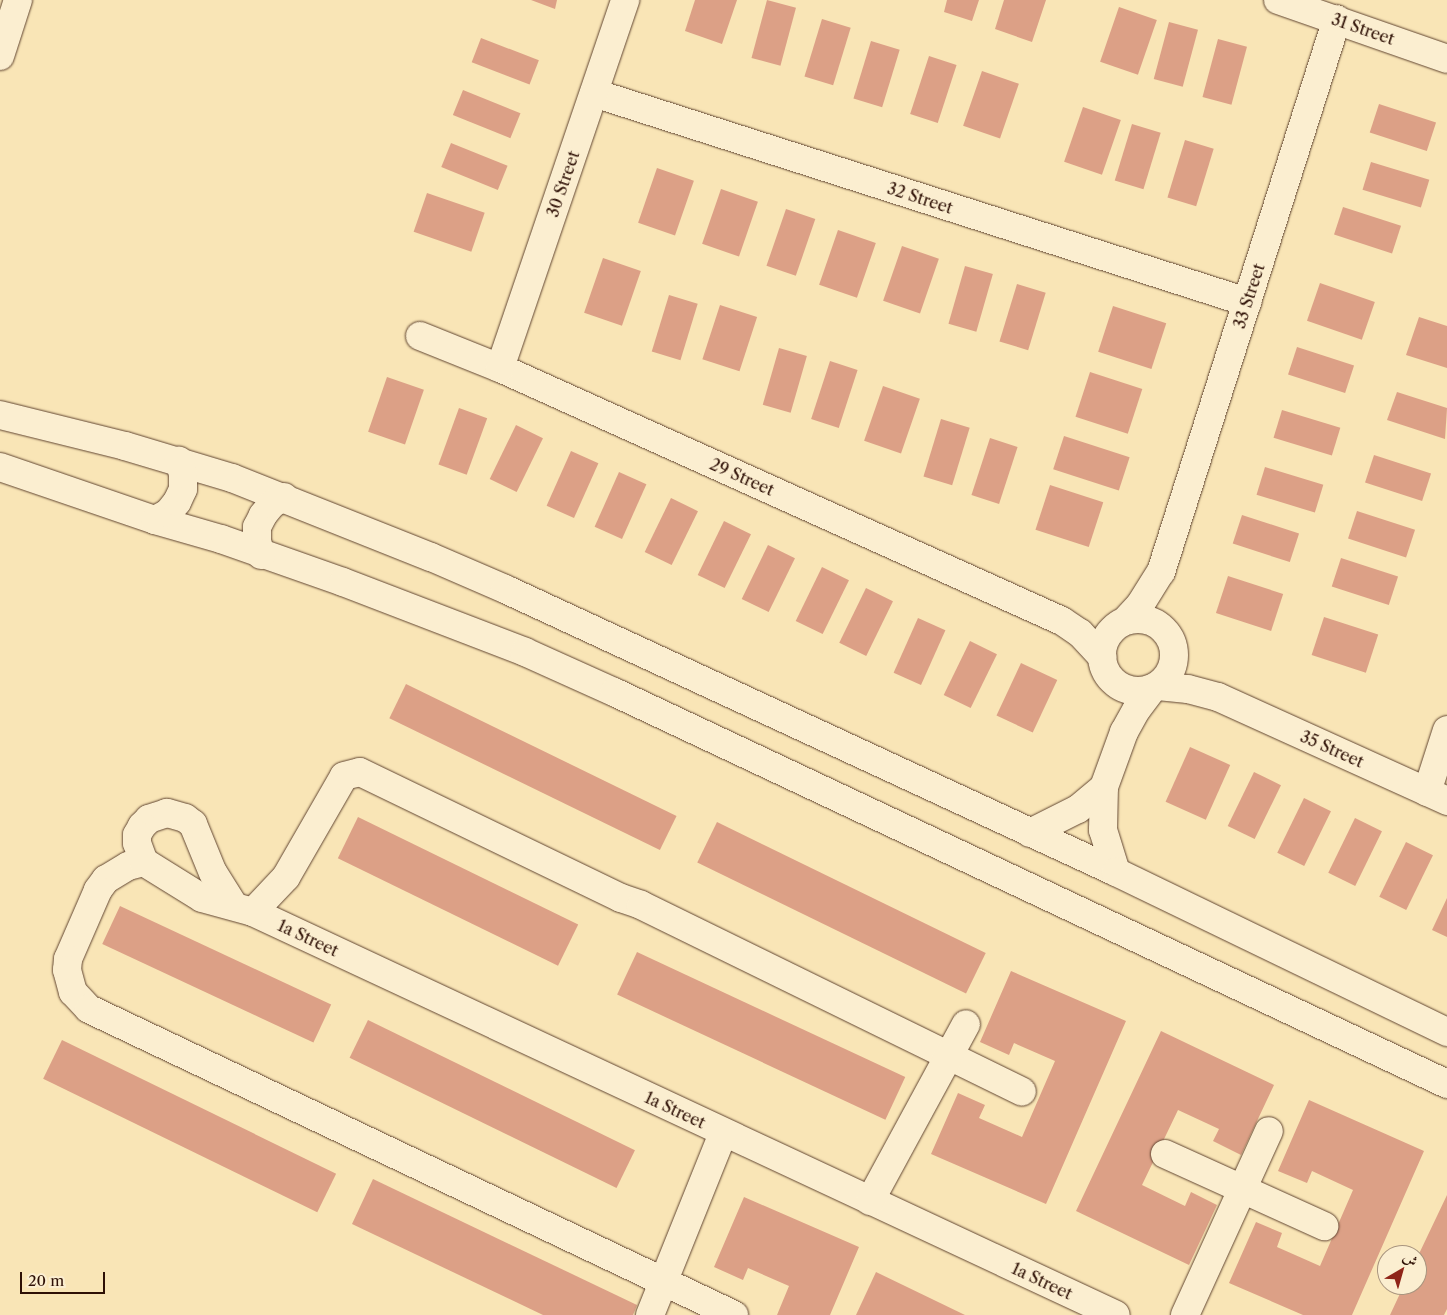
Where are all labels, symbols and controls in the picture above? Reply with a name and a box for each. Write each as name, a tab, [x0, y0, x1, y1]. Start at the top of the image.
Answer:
street label: 31 Street	[1329, 9, 1397, 49]
street label: 30 Street	[543, 148, 583, 220]
street label: 32 Street	[885, 178, 955, 218]
street label: 33 Street	[1229, 261, 1269, 331]
street label: 29 Street	[707, 454, 777, 500]
street label: 35 Street	[1297, 727, 1367, 771]
street label: 1a Street	[275, 916, 341, 960]
street label: 1a Street	[642, 1088, 708, 1132]
north arrow	[1377, 1245, 1427, 1295]
text: ش	[1400, 1248, 1422, 1270]
street label: 1a Street	[1009, 1259, 1075, 1303]
scale bar	[22, 1262, 108, 1294]
text: 20 m	[28, 1271, 64, 1290]

